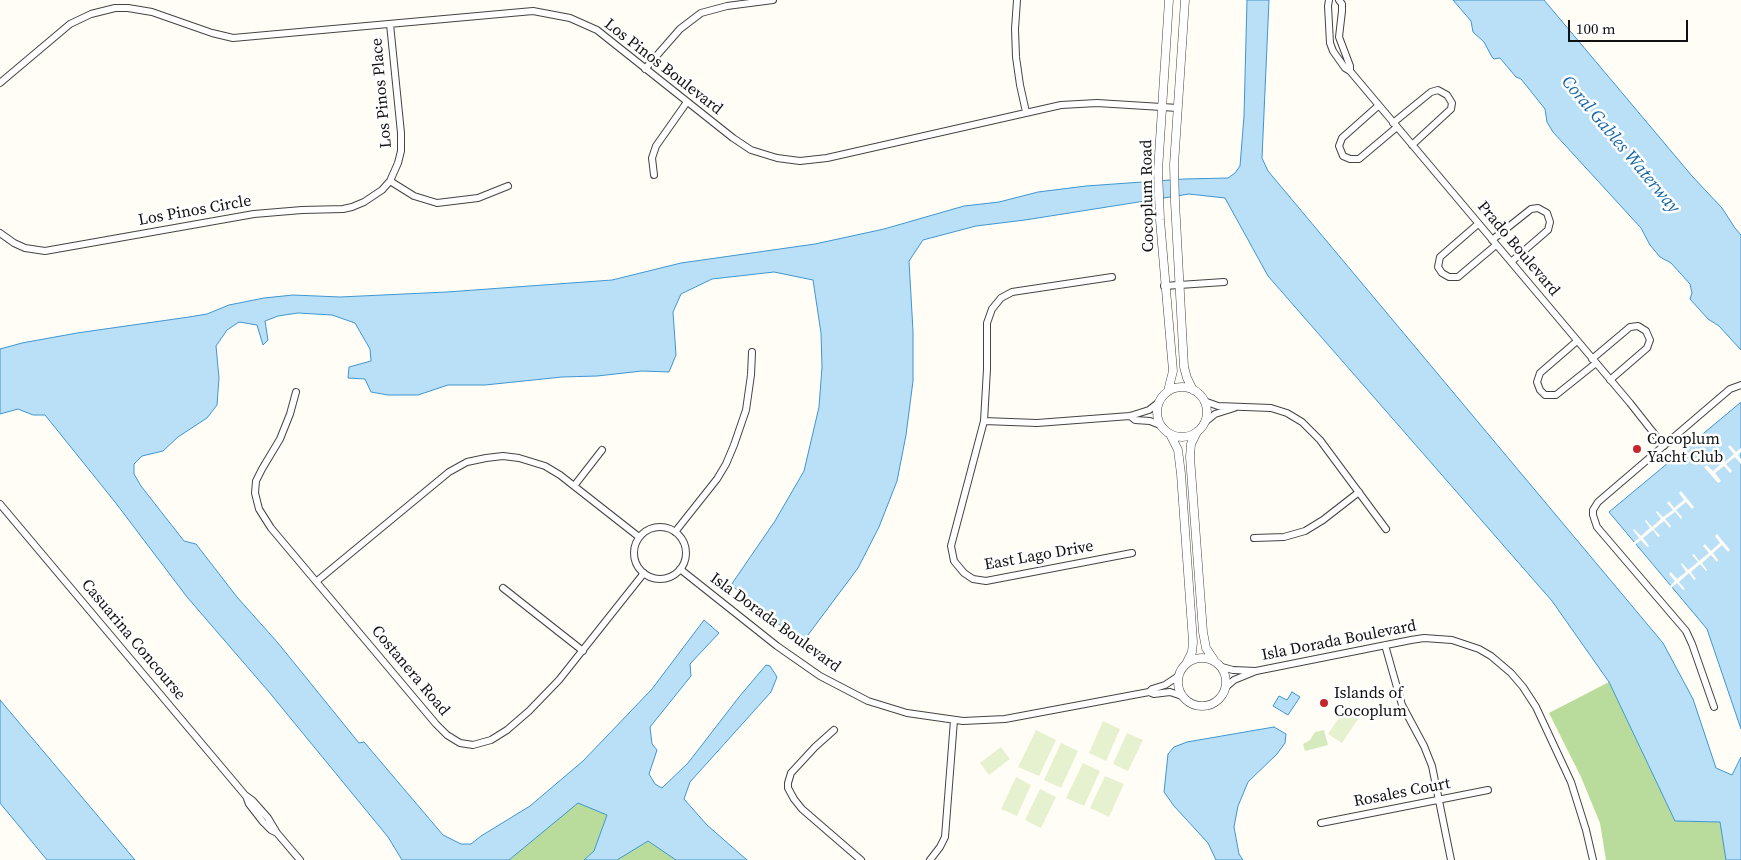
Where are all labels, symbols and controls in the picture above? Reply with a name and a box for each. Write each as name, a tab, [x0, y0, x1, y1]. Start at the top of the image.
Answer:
scale bar	[1571, 10, 1691, 42]
street label: Los Pinos Boulevard	[600, 15, 726, 119]
text: 100 m	[1576, 18, 1616, 39]
street label: Los Pinos Place	[368, 37, 396, 149]
water label: Coral Gables Waterway	[1556, 72, 1684, 218]
street label: Cocoplum Road	[1137, 139, 1159, 253]
street label: Los Pinos Circle	[137, 192, 253, 230]
street label: Prado Boulevard	[1473, 198, 1563, 300]
place label: Cocoplum Yacht Club	[1647, 430, 1723, 468]
marker: Cocoplum Yacht Club	[1631, 443, 1643, 455]
street label: East Lago Drive	[983, 537, 1095, 575]
street label: Isla Dorada Boulevard	[706, 569, 844, 677]
street label: Casuarina Concourse	[77, 576, 189, 704]
street label: Isla Dorada Boulevard	[1260, 617, 1418, 665]
street label: Costanera Road	[367, 622, 453, 720]
place label: Islands of Cocoplum	[1334, 684, 1407, 722]
marker: Islands of Cocoplum	[1318, 697, 1330, 709]
street label: Rosales Court	[1352, 774, 1452, 812]

